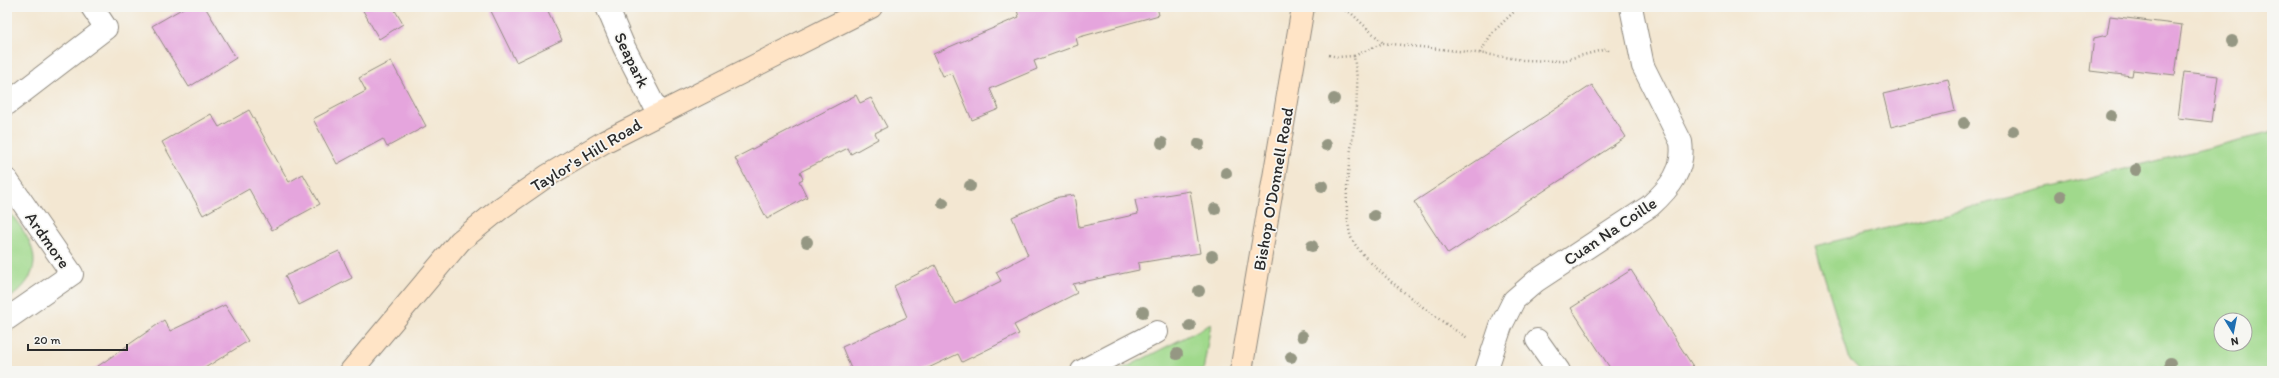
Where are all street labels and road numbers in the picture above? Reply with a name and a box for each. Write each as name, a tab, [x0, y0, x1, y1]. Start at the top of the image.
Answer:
street label: Seapark	[610, 29, 654, 91]
street label: Bishop O'Donnell Road	[1249, 106, 1297, 272]
street label: Taylor's Hill Road	[527, 114, 646, 196]
street label: Cuan Na Coille	[1560, 193, 1660, 269]
street label: Ardmore	[21, 208, 75, 272]

